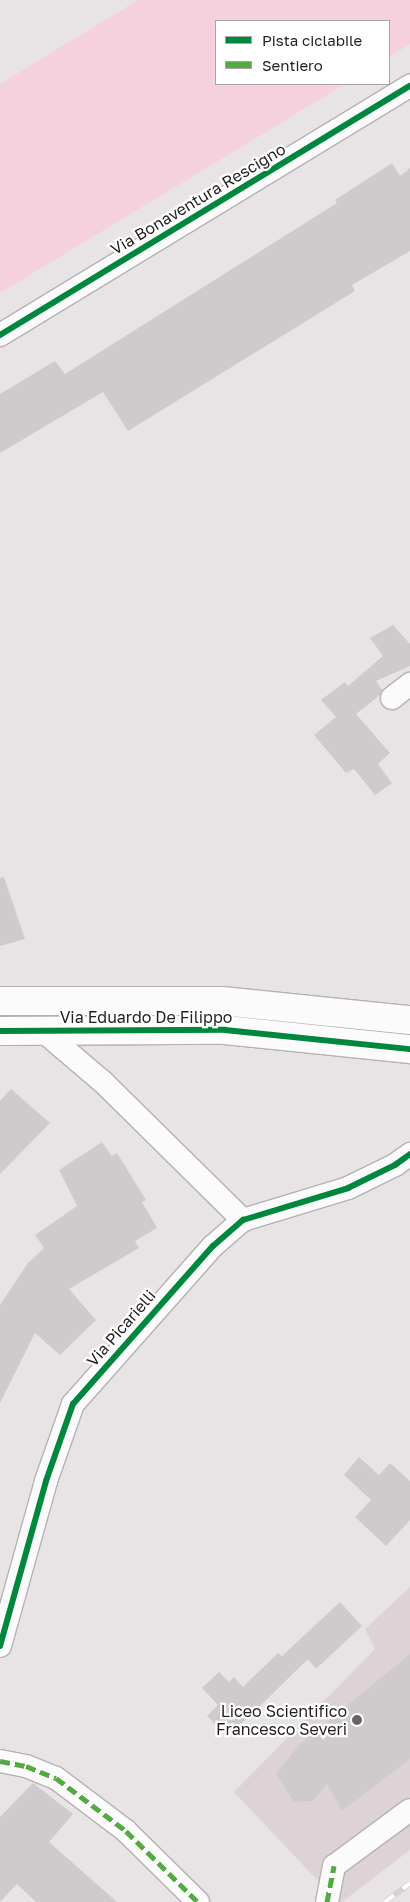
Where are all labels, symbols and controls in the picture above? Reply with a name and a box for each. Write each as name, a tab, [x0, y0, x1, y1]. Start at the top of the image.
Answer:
legend	[215, 20, 390, 85]
text: Pista ciclabile	[262, 31, 362, 49]
text: Sentiero	[262, 56, 323, 74]
street label: Via Bonaventura Rescigno	[107, 139, 289, 259]
street label: Via Eduardo De Filippo	[60, 1007, 232, 1027]
street label: Via Picarielli	[83, 1286, 159, 1370]
place label: Liceo Scientifico Francesco Severi	[216, 1701, 347, 1739]
marker: Liceo Scientifico Francesco Severi	[351, 1714, 363, 1726]

